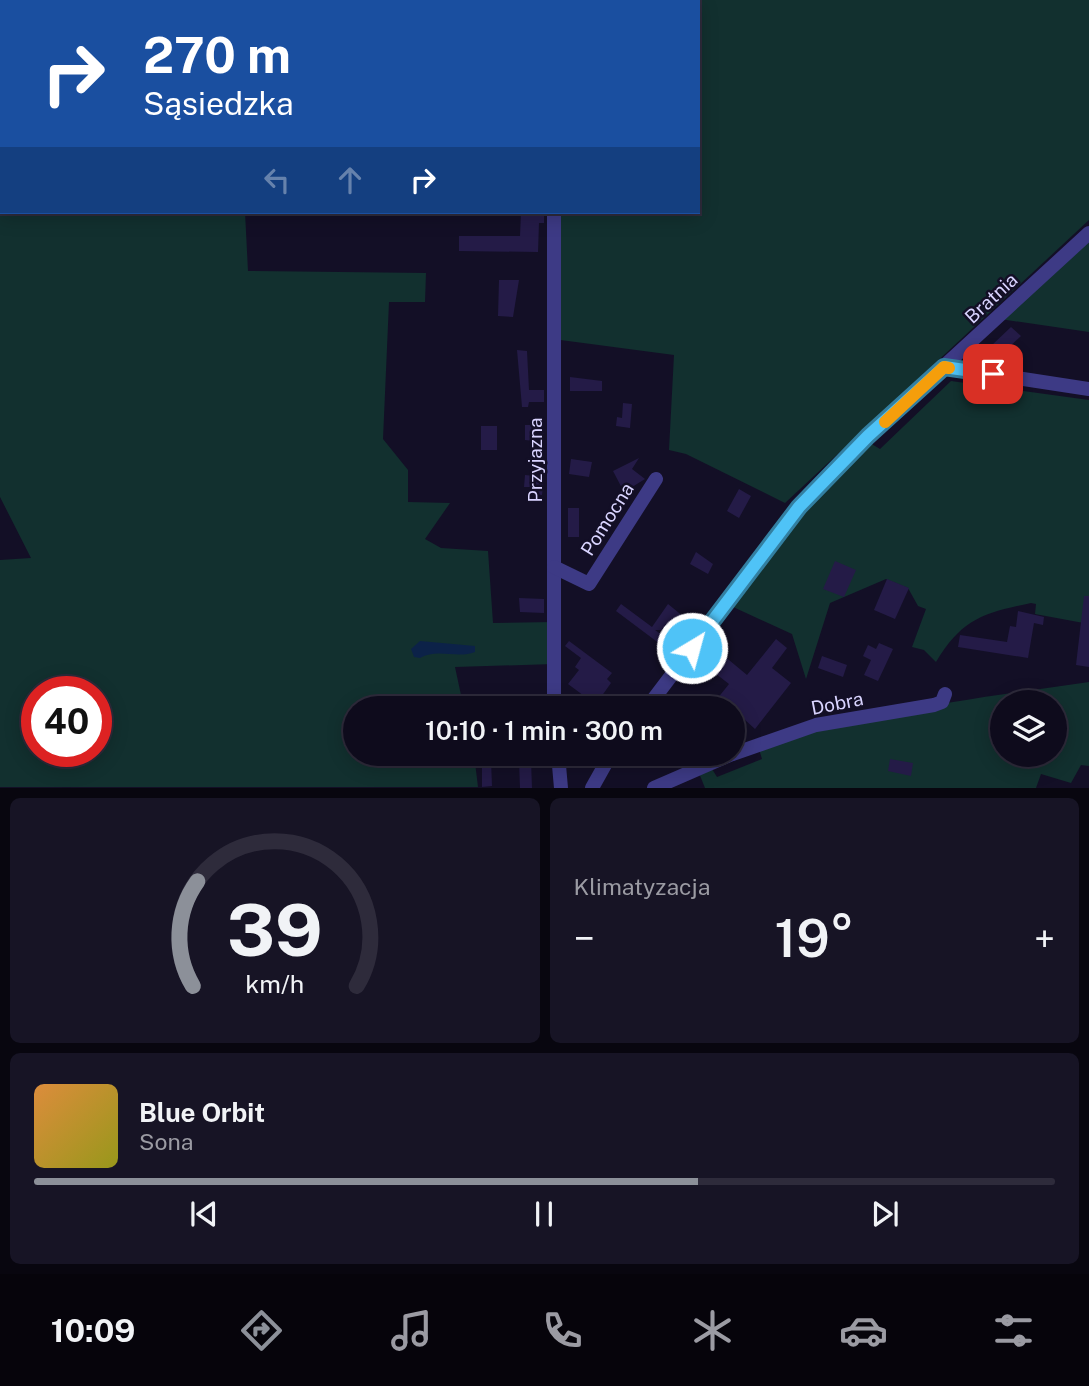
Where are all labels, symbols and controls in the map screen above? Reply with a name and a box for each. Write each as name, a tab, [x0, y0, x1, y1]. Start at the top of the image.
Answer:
text: 270 m	[143, 26, 291, 84]
icon: right	[28, 28, 119, 119]
text: Sąsiedzka	[143, 85, 294, 122]
icon: left	[258, 161, 296, 199]
icon: ahead	[331, 161, 369, 199]
icon: right	[404, 161, 442, 199]
street label: Bratnia	[960, 268, 1022, 328]
pin	[963, 344, 1023, 404]
icon: arrive	[974, 355, 1012, 393]
street label: Przyjazna	[524, 418, 546, 502]
street label: Pomocna	[576, 479, 638, 559]
position arrow	[655, 611, 729, 685]
speed limit sign: 40	[21, 676, 112, 767]
street label: Dobra	[809, 687, 865, 719]
map controls	[990, 690, 1067, 767]
button: layers	[990, 690, 1067, 767]
text: 10:10 · 1 min · 300 m	[425, 715, 663, 746]
text: Klimatyzacja	[574, 873, 710, 900]
text: 39	[227, 888, 323, 973]
text: 19°	[774, 908, 854, 969]
text: −	[574, 916, 595, 961]
text: +	[1034, 916, 1055, 961]
text: km/h	[245, 969, 304, 999]
text: Blue Orbit	[139, 1097, 265, 1128]
text: Sona	[139, 1128, 193, 1155]
icon: previous	[185, 1195, 223, 1233]
icon: pause	[525, 1195, 563, 1233]
icon: next	[866, 1195, 904, 1233]
icon: directions	[237, 1306, 286, 1355]
icon: music	[387, 1306, 436, 1355]
icon: phone	[538, 1306, 587, 1355]
icon: climate	[688, 1306, 737, 1355]
icon: car	[839, 1306, 888, 1355]
icon: filters	[989, 1306, 1038, 1355]
text: 10:09	[51, 1312, 135, 1349]

